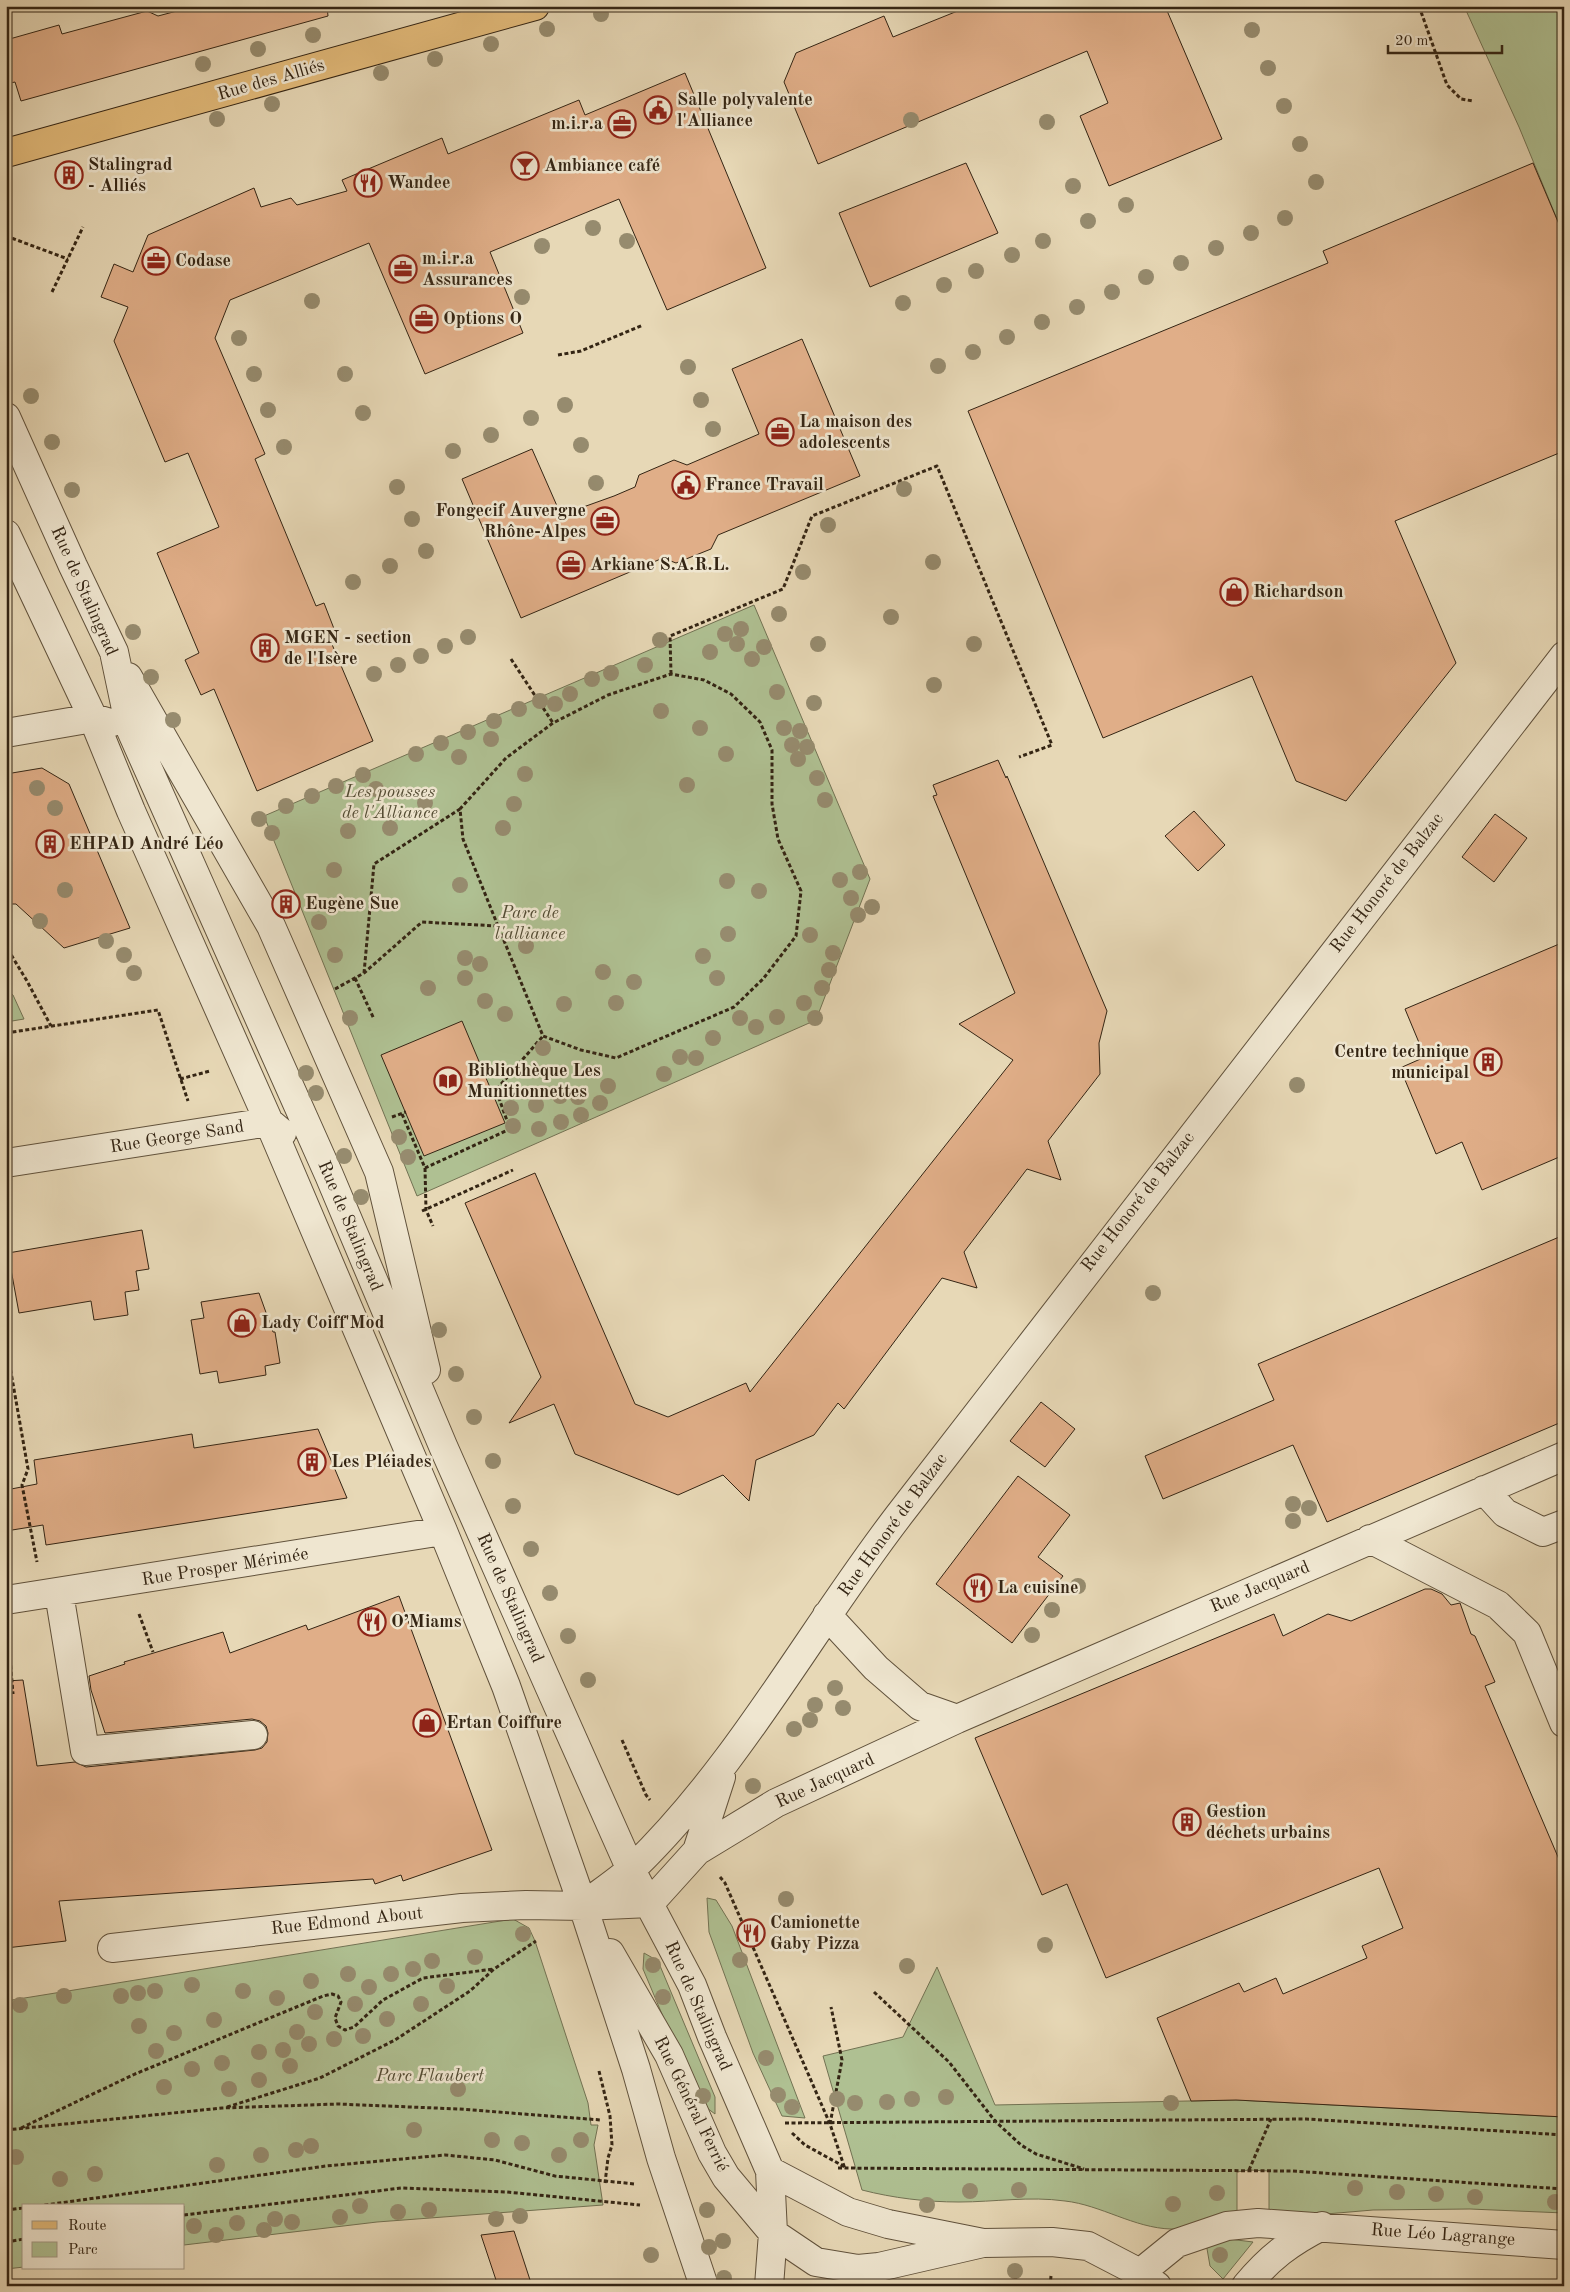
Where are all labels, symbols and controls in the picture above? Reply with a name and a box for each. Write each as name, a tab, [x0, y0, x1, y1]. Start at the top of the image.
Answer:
scale bar	[1388, 22, 1501, 54]
text: 20 m	[1395, 34, 1429, 49]
street label: Rue des Alliés	[215, 56, 327, 104]
place label: Salle polyvalente l'Alliance	[677, 91, 813, 130]
public building icon: Salle polyvalente l'Alliance	[643, 95, 673, 125]
office icon: m.i.r.a	[607, 109, 637, 139]
place label: m.i.r.a	[551, 115, 603, 133]
bar icon: Ambiance café	[510, 151, 540, 181]
place label: Stalingrad - Alliés	[88, 156, 173, 195]
place label: Ambiance café	[544, 157, 660, 175]
building icon: Stalingrad - Alliés	[54, 160, 84, 190]
restaurant icon: Wandee	[353, 168, 383, 198]
place label: Wandee	[387, 174, 450, 192]
office icon: Codase	[141, 246, 171, 276]
place label: m.i.r.a Assurances	[422, 250, 513, 289]
place label: Codase	[175, 252, 231, 270]
office icon: m.i.r.a Assurances	[388, 254, 418, 284]
office icon: Options O	[409, 304, 439, 334]
place label: Options O	[443, 310, 522, 328]
place label: La maison des adolescents	[799, 413, 912, 452]
office icon: La maison des adolescents	[765, 417, 795, 447]
public building icon: France Travail	[671, 470, 701, 500]
place label: France Travail	[705, 476, 824, 494]
place label: Fongecif Auvergne Rhône-Alpes	[435, 502, 586, 541]
office icon: Fongecif Auvergne Rhône-Alpes	[590, 506, 620, 536]
street label: Rue de Stalingrad	[47, 524, 121, 658]
office icon: Arkiane S.A.R.L.	[556, 550, 586, 580]
place label: Arkiane S.A.R.L.	[590, 556, 730, 574]
shop icon: Richardson	[1219, 577, 1249, 607]
place label: Richardson	[1253, 583, 1343, 601]
place label: MGEN - section de l'Isère	[284, 629, 412, 668]
building icon: MGEN - section de l'Isère	[250, 633, 280, 663]
park label: Les pousses de l'Alliance	[342, 783, 438, 822]
street label: Rue Honoré de Balzac	[1327, 810, 1447, 956]
building icon: EHPAD André Léo	[35, 829, 65, 859]
place label: EHPAD André Léo	[69, 835, 224, 853]
building icon: Eugène Sue	[271, 889, 301, 919]
place label: Eugène Sue	[305, 895, 399, 913]
park label: Parc de l'alliance	[495, 904, 565, 943]
place label: Centre technique municipal	[1334, 1043, 1469, 1082]
building icon: Centre technique municipal	[1473, 1047, 1503, 1077]
place label: Bibliothèque Les Munitionnettes	[467, 1062, 601, 1101]
library icon: Bibliothèque Les Munitionnettes	[433, 1066, 463, 1096]
street label: Rue George Sand	[109, 1118, 245, 1156]
street label: Rue Honoré de Balzac	[1078, 1129, 1198, 1275]
street label: Rue de Stalingrad	[314, 1158, 386, 1294]
shop icon: Lady Coiff'Mod	[227, 1308, 257, 1338]
place label: Lady Coiff'Mod	[261, 1314, 385, 1332]
building icon: Les Pléiades	[297, 1447, 327, 1477]
street label: Rue Honoré de Balzac	[835, 1450, 951, 1600]
place label: Les Pléiades	[331, 1453, 432, 1471]
street label: Rue de Stalingrad	[473, 1531, 547, 1665]
street label: Rue Prosper Mérimée	[140, 1545, 310, 1589]
street label: Rue Jacquard	[1207, 1558, 1313, 1616]
restaurant icon: La cuisine	[963, 1573, 993, 1603]
place label: La cuisine	[997, 1579, 1078, 1597]
restaurant icon: O’Miams	[357, 1607, 387, 1637]
place label: O’Miams	[391, 1613, 462, 1631]
shop icon: Ertan Coiffure	[412, 1708, 442, 1738]
place label: Ertan Coiffure	[446, 1714, 562, 1732]
street label: Rue Jacquard	[773, 1750, 877, 1812]
place label: Gestion déchets urbains	[1206, 1803, 1330, 1842]
building icon: Gestion déchets urbains	[1172, 1807, 1202, 1837]
street label: Rue Edmond About	[270, 1904, 424, 1938]
place label: Camionette Gaby Pizza	[770, 1914, 860, 1953]
restaurant icon: Camionette Gaby Pizza	[736, 1918, 766, 1948]
street label: Rue de Stalingrad	[661, 1939, 735, 2073]
street label: Rue Général Ferrié	[650, 2033, 732, 2175]
park label: Parc Flaubert	[375, 2067, 484, 2085]
legend	[22, 2204, 185, 2270]
text: Route	[68, 2219, 106, 2234]
street label: Rue Léo Lagrange	[1370, 2221, 1516, 2249]
text: Parc	[68, 2243, 98, 2258]

